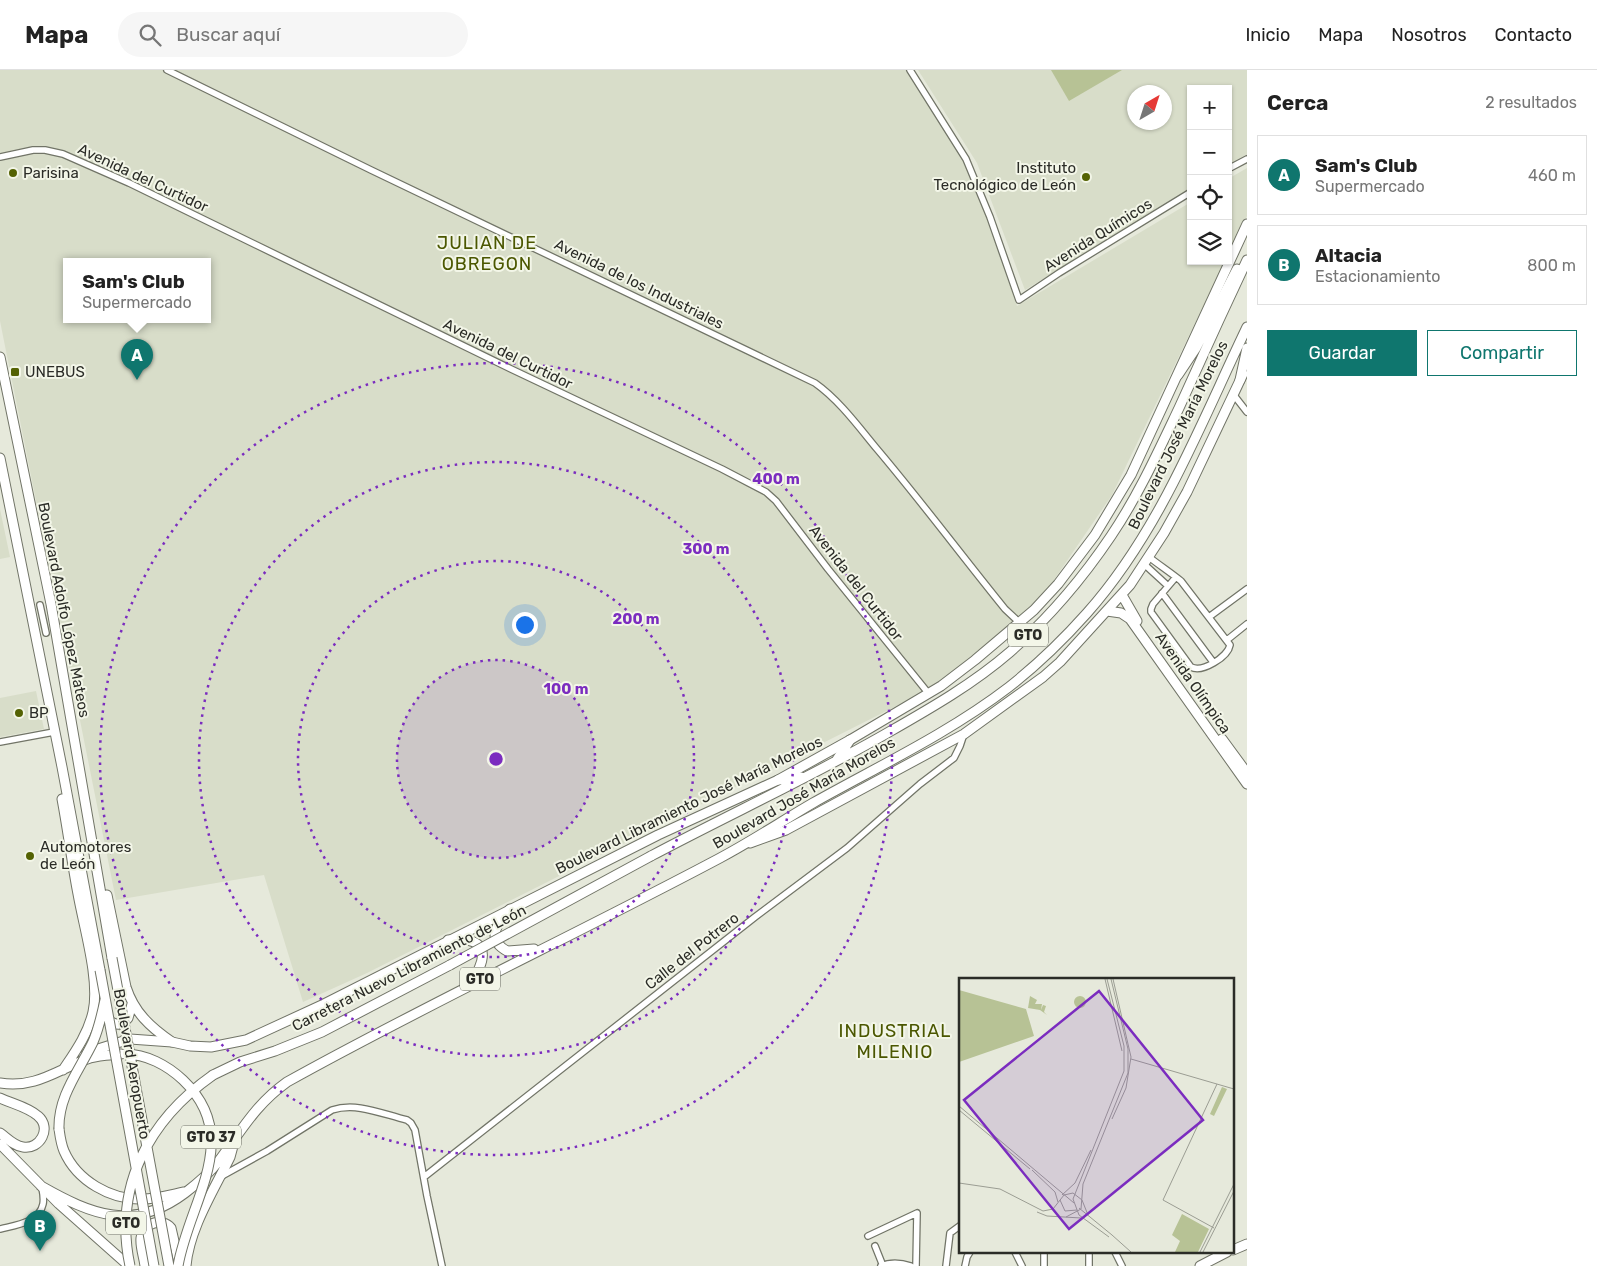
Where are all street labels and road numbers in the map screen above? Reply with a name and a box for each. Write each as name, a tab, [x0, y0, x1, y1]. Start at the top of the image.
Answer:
street label: Avenida del Curtidor	[75, 140, 211, 216]
street label: Avenida Químicos	[1041, 194, 1156, 275]
street label: Avenida de los Industriales	[551, 235, 727, 333]
street label: Avenida del Curtidor	[440, 315, 576, 393]
street label: Boulevard José María Morelos	[1124, 337, 1232, 532]
street label: Boulevard Adolfo López Mateos	[34, 501, 94, 719]
street label: Avenida del Curtidor	[805, 522, 907, 645]
road number: GTO	[1008, 624, 1048, 646]
street label: Avenida Olímpica	[1151, 629, 1235, 737]
street label: Boulevard Libramiento José María Morelos	[553, 732, 826, 878]
street label: Boulevard José María Morelos	[710, 733, 899, 853]
street label: Carretera Nuevo Libramiento de León	[289, 901, 529, 1035]
street label: Calle del Potrero	[641, 909, 743, 993]
road number: GTO	[460, 968, 500, 991]
street label: Boulevard Aeropuerto	[110, 987, 154, 1141]
road number: GTO 37	[181, 1126, 241, 1148]
road number: GTO	[106, 1212, 146, 1234]

